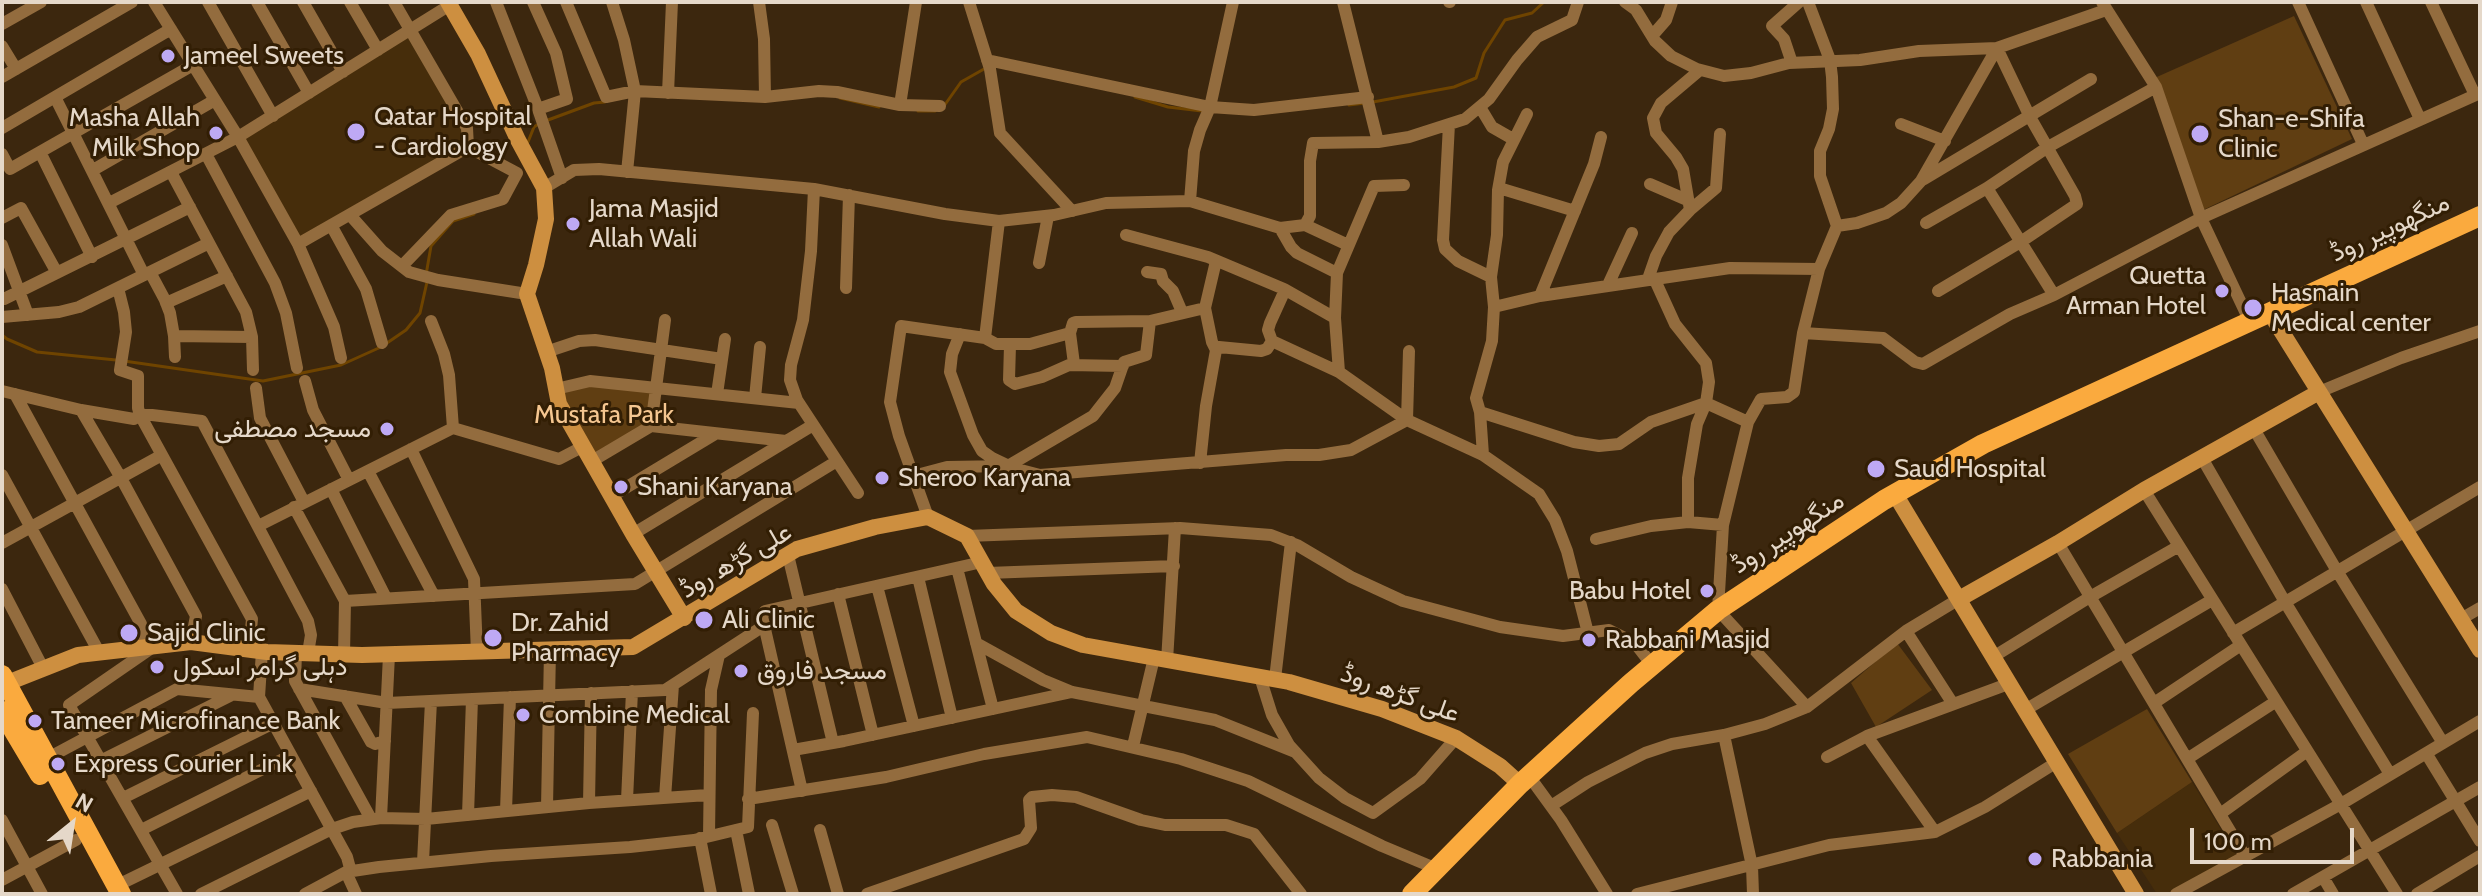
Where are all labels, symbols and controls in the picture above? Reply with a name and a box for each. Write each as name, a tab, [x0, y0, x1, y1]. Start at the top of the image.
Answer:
place label: Jameel Sweets	[184, 40, 344, 72]
marker: Jameel Sweets	[159, 47, 177, 65]
place label: Qatar Hospital - Cardiology	[374, 101, 532, 162]
place label: Masha Allah Milk Shop	[69, 102, 200, 164]
place label: Shan-e-Shifa Clinic	[2218, 103, 2365, 164]
marker: Qatar Hospital - Cardiology	[345, 121, 367, 143]
marker: Shan-e-Shifa Clinic	[2189, 123, 2211, 145]
marker: Masha Allah Milk Shop	[207, 124, 225, 142]
street label: منگھوپیر روڈ	[2325, 187, 2455, 269]
place label: Jama Masjid Allah Wali	[589, 193, 719, 254]
marker: Jama Masjid Allah Wali	[564, 215, 582, 233]
place label: Quetta Arman Hotel	[2066, 260, 2206, 322]
place label: Hasnain Medical center	[2271, 277, 2431, 338]
marker: Quetta Arman Hotel	[2213, 282, 2231, 300]
marker: Hasnain Medical center	[2242, 297, 2264, 319]
park label: Mustafa Park	[534, 399, 674, 431]
place label: مسجد مصطفی	[214, 413, 371, 445]
marker: مسجد مصطفی	[378, 420, 396, 438]
place label: Saud Hospital	[1894, 453, 2046, 485]
marker: Saud Hospital	[1865, 458, 1887, 480]
place label: Sheroo Karyana	[898, 462, 1071, 494]
marker: Sheroo Karyana	[873, 469, 891, 487]
place label: Shani Karyana	[637, 471, 792, 503]
marker: Shani Karyana	[612, 478, 630, 496]
street label: منگھوپیر روڈ	[1726, 485, 1850, 581]
street label: علی گڑھ روڈ	[674, 516, 798, 606]
place label: Babu Hotel	[1569, 575, 1691, 607]
marker: Babu Hotel	[1698, 582, 1716, 600]
place label: Ali Clinic	[722, 604, 815, 636]
place label: Dr. Zahid Pharmacy	[511, 607, 621, 668]
marker: Ali Clinic	[693, 609, 715, 631]
place label: Sajid Clinic	[147, 617, 265, 649]
marker: Sajid Clinic	[118, 622, 140, 644]
place label: Rabbani Masjid	[1605, 624, 1770, 656]
marker: Dr. Zahid Pharmacy	[482, 627, 504, 649]
marker: Rabbani Masjid	[1580, 631, 1598, 649]
place label: دہلی گرامر اسکول	[173, 651, 347, 683]
place label: مسجد فاروق	[757, 655, 887, 687]
marker: دہلی گرامر اسکول	[148, 658, 166, 676]
street label: علی گڑھ روڈ	[1336, 658, 1464, 730]
marker: مسجد فاروق	[732, 662, 750, 680]
place label: Combine Medical	[539, 699, 730, 731]
place label: Tameer Microfinance Bank	[51, 705, 340, 737]
marker: Combine Medical	[514, 706, 532, 724]
marker: Tameer Microfinance Bank	[26, 712, 44, 730]
place label: Express Courier Link	[74, 748, 293, 780]
marker: Express Courier Link	[49, 755, 67, 773]
north arrow	[32, 784, 112, 864]
text: N	[71, 787, 98, 818]
scale bar	[2194, 812, 2358, 862]
text: 100 m	[2204, 827, 2272, 856]
place label: Rabbania	[2051, 843, 2153, 875]
marker: Rabbania	[2026, 850, 2044, 868]

